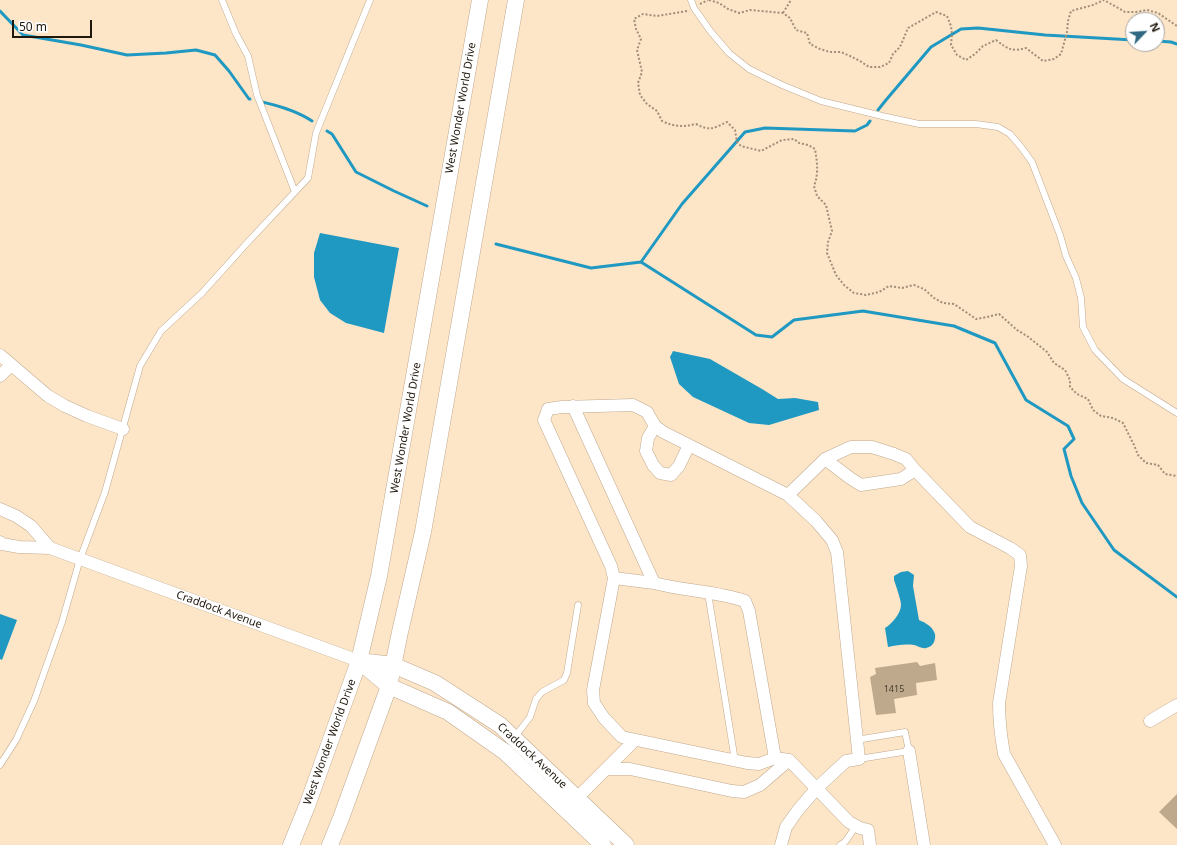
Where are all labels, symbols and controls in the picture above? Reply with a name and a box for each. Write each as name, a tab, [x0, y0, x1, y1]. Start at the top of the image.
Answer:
scale bar	[14, 12, 94, 38]
north arrow	[1125, 12, 1165, 52]
text: 50 m	[19, 18, 47, 35]
text: N	[1147, 20, 1164, 34]
street label: West Wonder World Drive	[443, 41, 479, 175]
street label: West Wonder World Drive	[388, 361, 424, 495]
street label: Craddock Avenue	[174, 588, 264, 632]
street label: West Wonder World Drive	[301, 677, 359, 807]
house number: 1415	[884, 684, 904, 694]
street label: Craddock Avenue	[494, 720, 570, 792]

